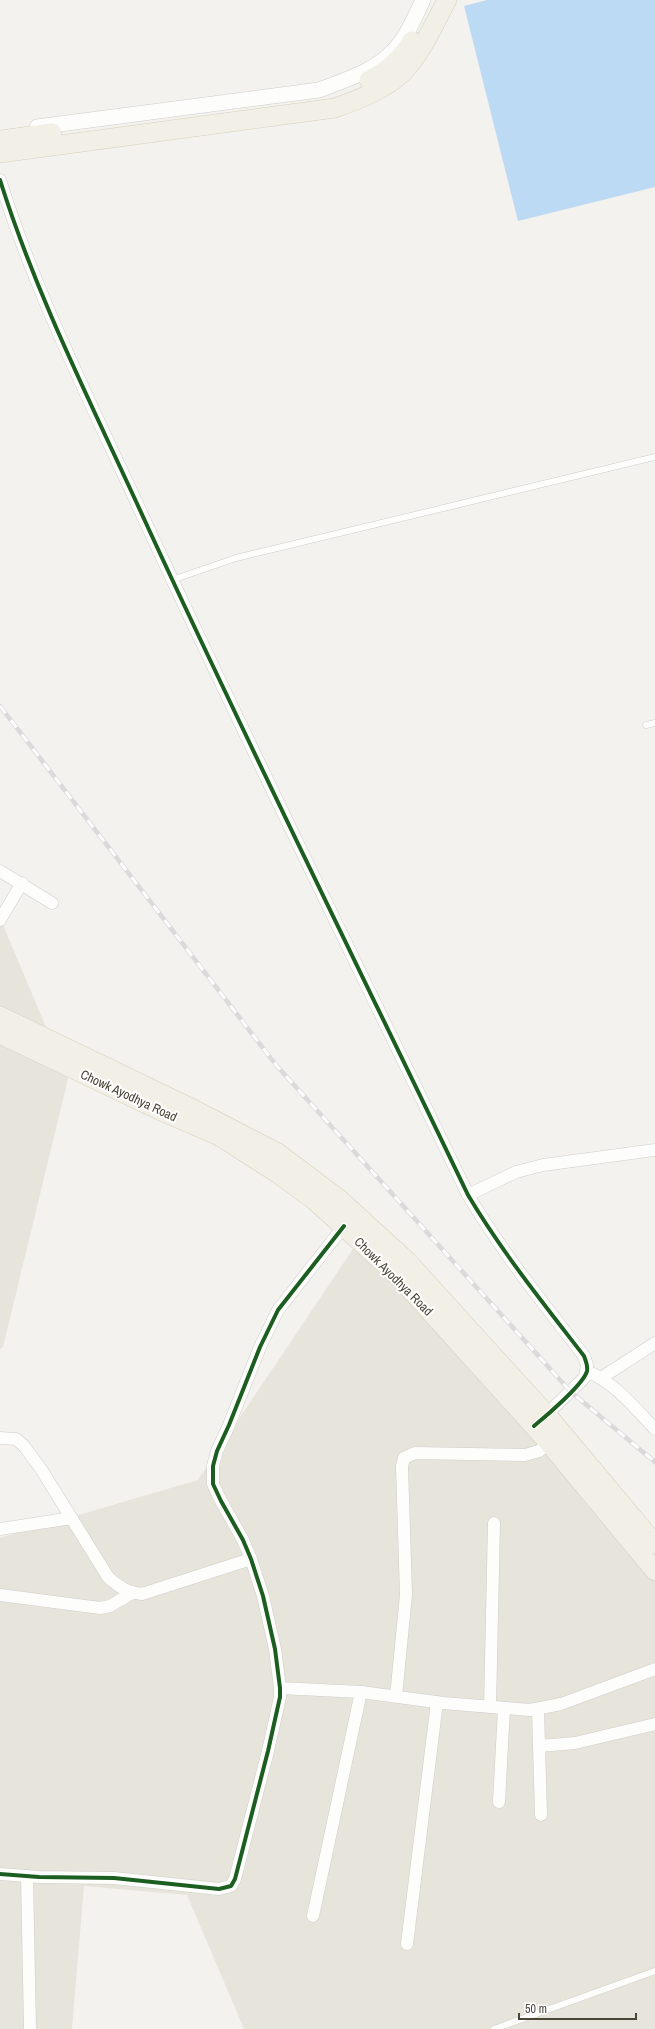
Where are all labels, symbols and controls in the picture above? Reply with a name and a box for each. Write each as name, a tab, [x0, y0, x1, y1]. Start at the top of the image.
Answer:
street label: Chowk Ayodhya Road	[78, 1066, 180, 1125]
street label: Chowk Ayodhya Road	[351, 1233, 437, 1319]
scale bar	[519, 1995, 636, 2021]
text: 50 m	[525, 2001, 547, 2017]

